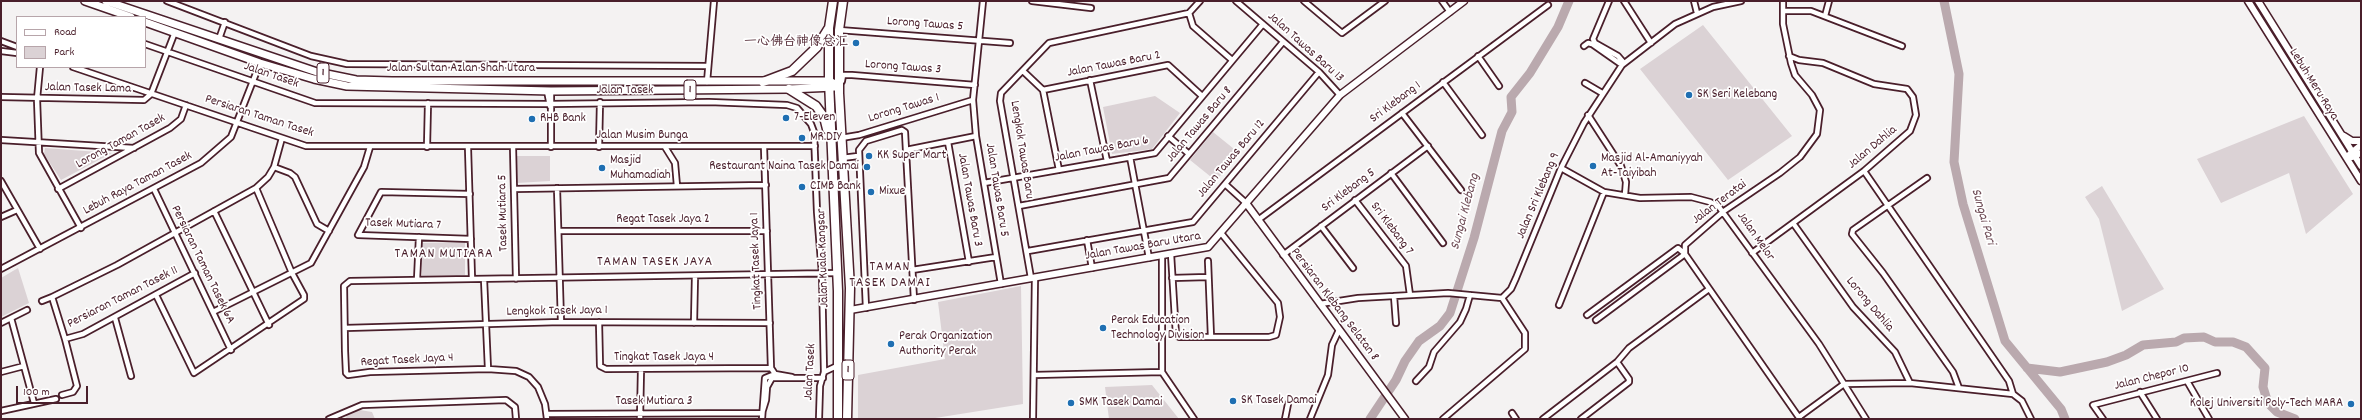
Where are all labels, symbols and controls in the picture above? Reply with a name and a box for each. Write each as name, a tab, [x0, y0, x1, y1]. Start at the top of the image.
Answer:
street label: Jalan Tawas Baru 13	[1264, 10, 1346, 86]
street label: Lorong Tawas 5	[886, 15, 964, 35]
legend	[16, 16, 146, 68]
text: Road	[54, 24, 76, 41]
place label: 一心佛台神像总汇	[744, 35, 848, 51]
marker: 一心佛台神像总汇	[851, 38, 861, 48]
text: Park	[54, 44, 74, 61]
street label: Lebuh Meru Raya	[2285, 46, 2341, 124]
street label: Jalan Tawas Baru 2	[1066, 48, 1162, 82]
street label: Lorong Tawas 3	[864, 58, 942, 78]
street label: Jalan Tasek	[242, 59, 300, 93]
street label: Jalan Sultan Azlan Shah Utara	[387, 61, 535, 77]
road number: 1	[317, 63, 329, 83]
street label: Sri Klebang 1	[1367, 79, 1425, 127]
street label: Jalan Tasek Lama	[45, 80, 131, 98]
road number: 1	[684, 80, 696, 100]
street label: Jalan Tasek	[597, 83, 653, 99]
street label: Jalan Tawas Baru 8	[1164, 84, 1236, 166]
place label: SK Seri Kelebang	[1697, 87, 1777, 103]
marker: SK Seri Kelebang	[1684, 90, 1694, 100]
street label: Lorong Tawas 1	[867, 91, 941, 127]
street label: Persiaran Taman Tasek	[203, 92, 315, 142]
street label: Lengkok Tawas Baru	[1006, 100, 1036, 200]
place label: 7-Eleven	[794, 110, 835, 126]
street label: Lorong Taman Tasek	[74, 111, 168, 173]
place label: RHB Bank	[540, 111, 586, 127]
marker: 7-Eleven	[781, 113, 791, 123]
marker: RHB Bank	[527, 114, 537, 124]
street label: Jalan Tawas Baru 12	[1195, 117, 1269, 201]
street label: Jalan Dahlia	[1845, 123, 1901, 173]
street label: Jalan Musim Bunga	[596, 128, 688, 144]
place label: MR.DIY	[810, 130, 842, 146]
marker: MR.DIY	[797, 133, 807, 143]
street label: Jalan Tawas Baru 6	[1054, 133, 1150, 167]
street label: Jalan Tawas Baru 5	[981, 142, 1011, 238]
place label: KK Super Mart	[877, 148, 946, 164]
street label: Lebuh Raya Taman Tasek	[81, 149, 195, 219]
marker: KK Super Mart	[864, 151, 874, 161]
street label: Jalan Sri Klebang 9	[1514, 151, 1564, 241]
place label: Masjid Al-Amaniyyah At-Taiyibah	[1601, 151, 1703, 182]
street label: Jalan Tawas Baru 3	[953, 152, 985, 248]
place label: Masjid Muhamadiah	[610, 153, 671, 184]
place label: Restaurant Naina Tasek Damai	[709, 159, 859, 175]
marker: Masjid Al-Amaniyyah At-Taiyibah	[1588, 161, 1598, 171]
marker: Restaurant Naina Tasek Damai	[862, 162, 872, 172]
marker: Masjid Muhamadiah	[597, 163, 607, 173]
street label: Sri Klebang 5	[1319, 166, 1379, 216]
water label: Sungai Klebang	[1448, 172, 1484, 252]
street label: Tasek Mutiara 5	[496, 174, 512, 252]
street label: Jalan Teratai	[1690, 177, 1750, 229]
place label: CIMB Bank	[810, 179, 861, 195]
marker: CIMB Bank	[797, 182, 807, 192]
place label: Mixue	[879, 184, 905, 200]
marker: Mixue	[866, 187, 876, 197]
water label: Sungai Pari	[1966, 187, 1998, 247]
street label: Sri Klebang 7	[1366, 200, 1416, 258]
street label: Persiaran Taman Tasek 6A	[167, 203, 237, 327]
street label: Jalan Kuala Kangsar	[814, 208, 834, 308]
street label: Jalan Melor	[1733, 210, 1777, 264]
street label: Regat Tasek Jaya 2	[616, 212, 710, 228]
street label: Tingkat Tasek Jaya 1	[748, 212, 766, 310]
street label: Tasek Mutiara 7	[365, 216, 441, 234]
street label: Jalan Tawas Baru Utara	[1084, 229, 1202, 265]
street label: Persiaran Klebang Selatan 8	[1286, 245, 1382, 365]
district label: TAMAN MUTIARA	[394, 247, 494, 263]
district label: TAMAN TASEK JAYA	[597, 255, 713, 271]
district label: TAMAN TASEK DAMAI	[849, 260, 931, 292]
street label: Persiaran Taman Tasek 11	[65, 263, 181, 333]
street label: Lorong Dahlia	[1842, 274, 1896, 336]
street label: Lengkok Tasek Jaya 1	[506, 303, 608, 321]
place label: Perak Education Technology Division	[1111, 313, 1204, 344]
marker: Perak Education Technology Division	[1098, 323, 1108, 333]
place label: Perak Organization Authority Perak	[899, 329, 992, 360]
marker: Perak Organization Authority Perak	[886, 339, 896, 349]
street label: Jalan Tasek	[802, 343, 820, 401]
street label: Tingkat Tasek Jaya 4	[614, 350, 714, 366]
street label: Regat Tasek Jaya 4	[360, 351, 454, 371]
road number: 1	[842, 360, 854, 380]
street label: Jalan Chepor 10	[2113, 361, 2191, 395]
scale bar	[18, 378, 90, 404]
text: 100 m	[23, 384, 50, 401]
place label: SK Tasek Damai	[1241, 393, 1317, 409]
street label: Tasek Mutiara 3	[616, 394, 692, 410]
place label: SMK Tasek Damai	[1079, 395, 1162, 411]
marker: SK Tasek Damai	[1228, 396, 1238, 406]
place label: Kolej Universiti Poly-Tech MARA	[2190, 396, 2343, 412]
marker: SMK Tasek Damai	[1066, 398, 1076, 408]
marker: Kolej Universiti Poly-Tech MARA	[2346, 399, 2356, 409]

